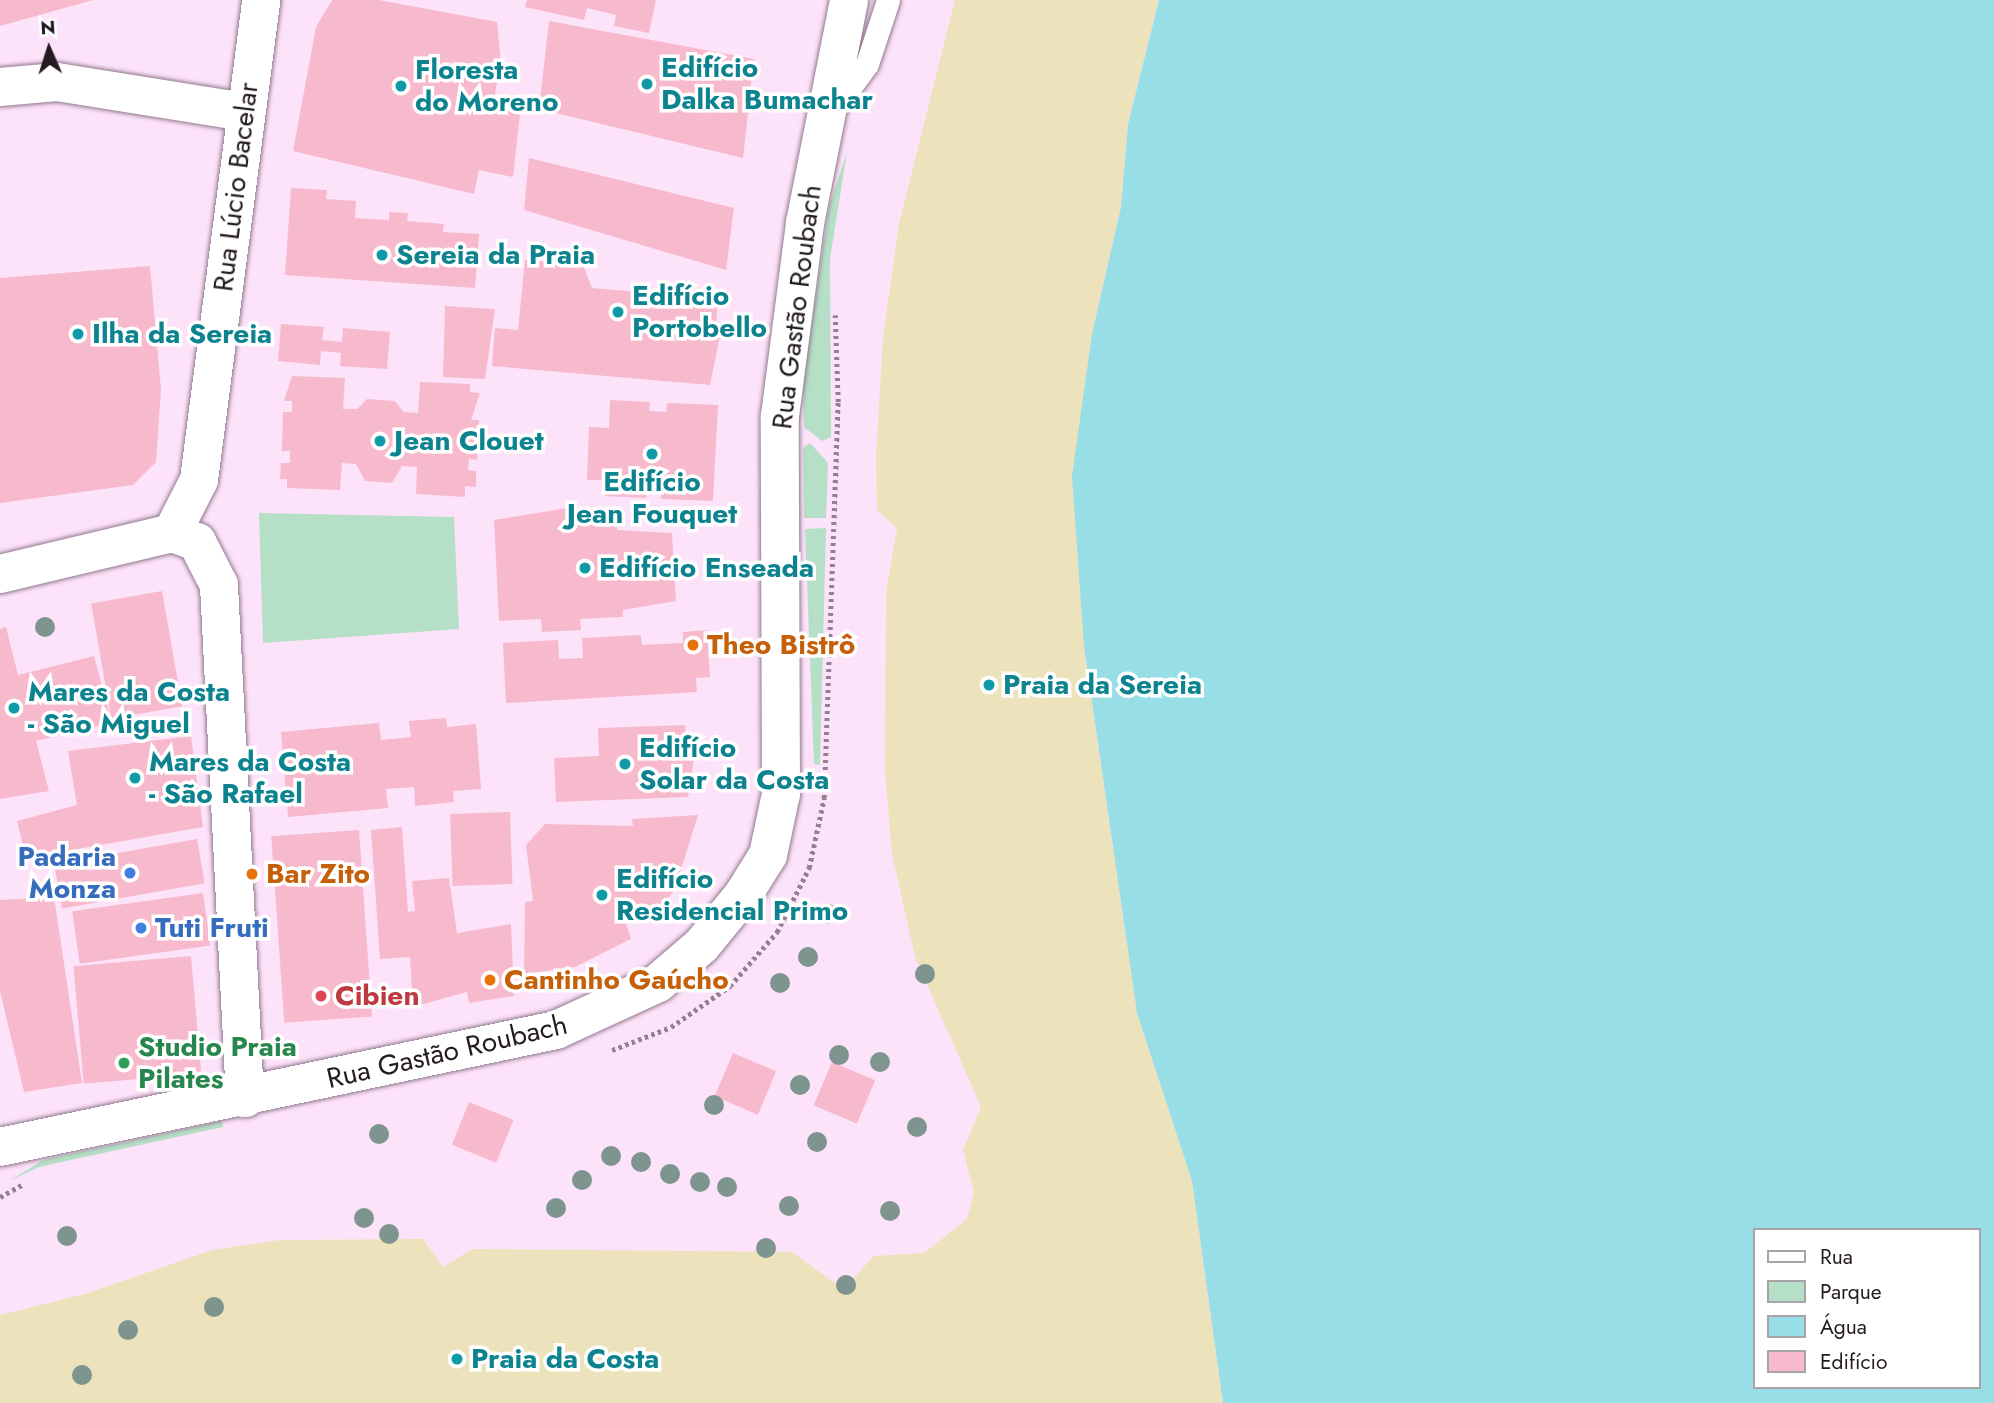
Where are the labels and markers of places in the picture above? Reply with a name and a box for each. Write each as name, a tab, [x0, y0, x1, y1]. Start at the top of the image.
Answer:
place label: Edifício Dalka Bumachar	[661, 51, 873, 117]
place label: Floresta do Moreno	[415, 53, 558, 119]
marker: Edifício Dalka Bumachar	[639, 76, 655, 92]
marker: Floresta do Moreno	[393, 78, 409, 94]
place label: Sereia da Praia	[396, 238, 595, 272]
marker: Sereia da Praia	[374, 247, 390, 263]
place label: Edifício Portobello	[632, 279, 767, 345]
marker: Edifício Portobello	[610, 304, 626, 320]
place label: Ilha da Sereia	[92, 317, 272, 351]
marker: Ilha da Sereia	[70, 326, 86, 342]
place label: Jean Clouet	[394, 424, 544, 458]
marker: Jean Clouet	[372, 433, 388, 449]
marker: Edifício Jean Fouquet	[644, 446, 660, 462]
place label: Edifício Jean Fouquet	[567, 465, 737, 531]
place label: Edifício Enseada	[599, 551, 814, 585]
marker: Edifício Enseada	[577, 560, 593, 576]
place label: Theo Bistrô	[707, 628, 855, 662]
marker: Theo Bistrô	[685, 637, 701, 653]
place label: Praia da Sereia	[1003, 668, 1202, 702]
place label: Mares da Costa - São Miguel	[28, 675, 230, 741]
marker: Praia da Sereia	[981, 677, 997, 693]
marker: Mares da Costa - São Miguel	[6, 700, 22, 716]
place label: Edifício Solar da Costa	[639, 731, 829, 797]
place label: Mares da Costa - São Rafael	[149, 745, 351, 811]
marker: Edifício Solar da Costa	[617, 756, 633, 772]
marker: Mares da Costa - São Rafael	[127, 770, 143, 786]
place label: Padaria Monza	[18, 840, 116, 906]
place label: Bar Zito	[266, 857, 370, 891]
place label: Edifício Residencial Primo	[616, 862, 848, 928]
marker: Padaria Monza	[122, 865, 138, 881]
marker: Bar Zito	[244, 866, 260, 882]
marker: Edifício Residencial Primo	[594, 887, 610, 903]
place label: Tuti Fruti	[155, 911, 269, 945]
marker: Tuti Fruti	[133, 920, 149, 936]
place label: Cantinho Gaúcho	[504, 963, 729, 997]
marker: Cantinho Gaúcho	[482, 972, 498, 988]
place label: Cibien	[335, 979, 420, 1013]
marker: Cibien	[313, 988, 329, 1004]
place label: Studio Praia Pilates	[138, 1030, 297, 1096]
marker: Studio Praia Pilates	[116, 1055, 132, 1071]
place label: Praia da Costa	[471, 1342, 659, 1376]
marker: Praia da Costa	[449, 1351, 465, 1367]

